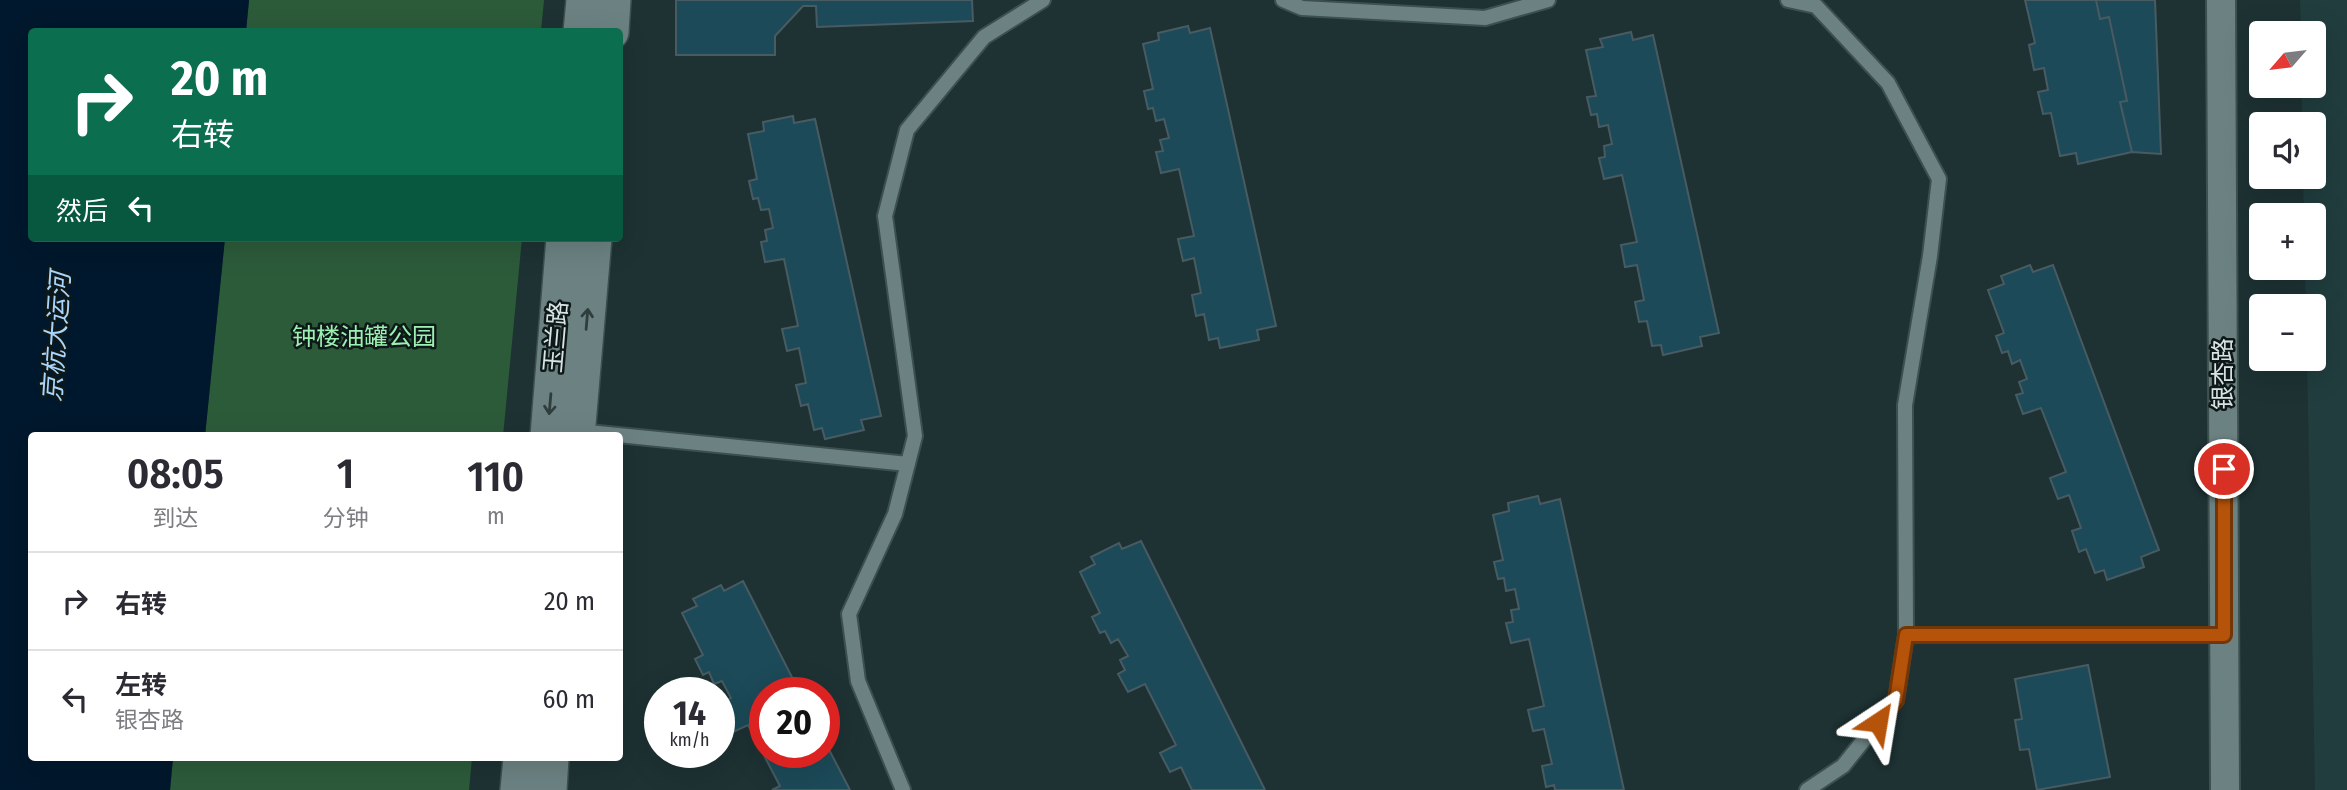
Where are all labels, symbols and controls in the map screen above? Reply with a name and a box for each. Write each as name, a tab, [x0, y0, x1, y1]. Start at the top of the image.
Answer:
north arrow	[2249, 21, 2326, 98]
map controls	[2249, 21, 2326, 371]
text: 20 m	[171, 49, 268, 108]
icon: right	[56, 56, 147, 147]
button: sound	[2249, 112, 2326, 189]
text: 右转	[171, 116, 235, 154]
icon: left	[122, 189, 160, 227]
text: 然后	[56, 196, 108, 227]
button: +	[2249, 203, 2326, 280]
water label: 京杭大运河	[37, 266, 77, 403]
button: −	[2249, 294, 2326, 371]
street label: 玉兰路	[539, 300, 573, 374]
one-way arrow	[581, 308, 594, 331]
park label: 钟楼油罐公园	[292, 323, 436, 351]
street label: 银杏路	[2209, 338, 2237, 410]
one-way arrow	[543, 392, 556, 414]
pin	[2194, 439, 2254, 499]
text: 08:05	[127, 449, 224, 499]
text: 1	[337, 449, 354, 499]
icon: arrive	[2205, 450, 2243, 488]
text: 110	[467, 452, 524, 502]
text: m	[487, 502, 505, 530]
text: 到达	[152, 504, 198, 532]
text: 分钟	[323, 504, 369, 532]
icon: right	[56, 582, 94, 620]
text: 20 m	[544, 586, 595, 617]
text: 右转	[115, 589, 167, 620]
text: 左转	[115, 670, 167, 701]
speed limit sign: 20	[749, 677, 840, 768]
icon: left	[56, 680, 94, 718]
text: 60 m	[542, 684, 595, 715]
position arrow	[1841, 685, 1915, 759]
text: 14	[673, 692, 706, 734]
text: 银杏路	[115, 706, 184, 734]
text: km/h	[669, 729, 710, 751]

